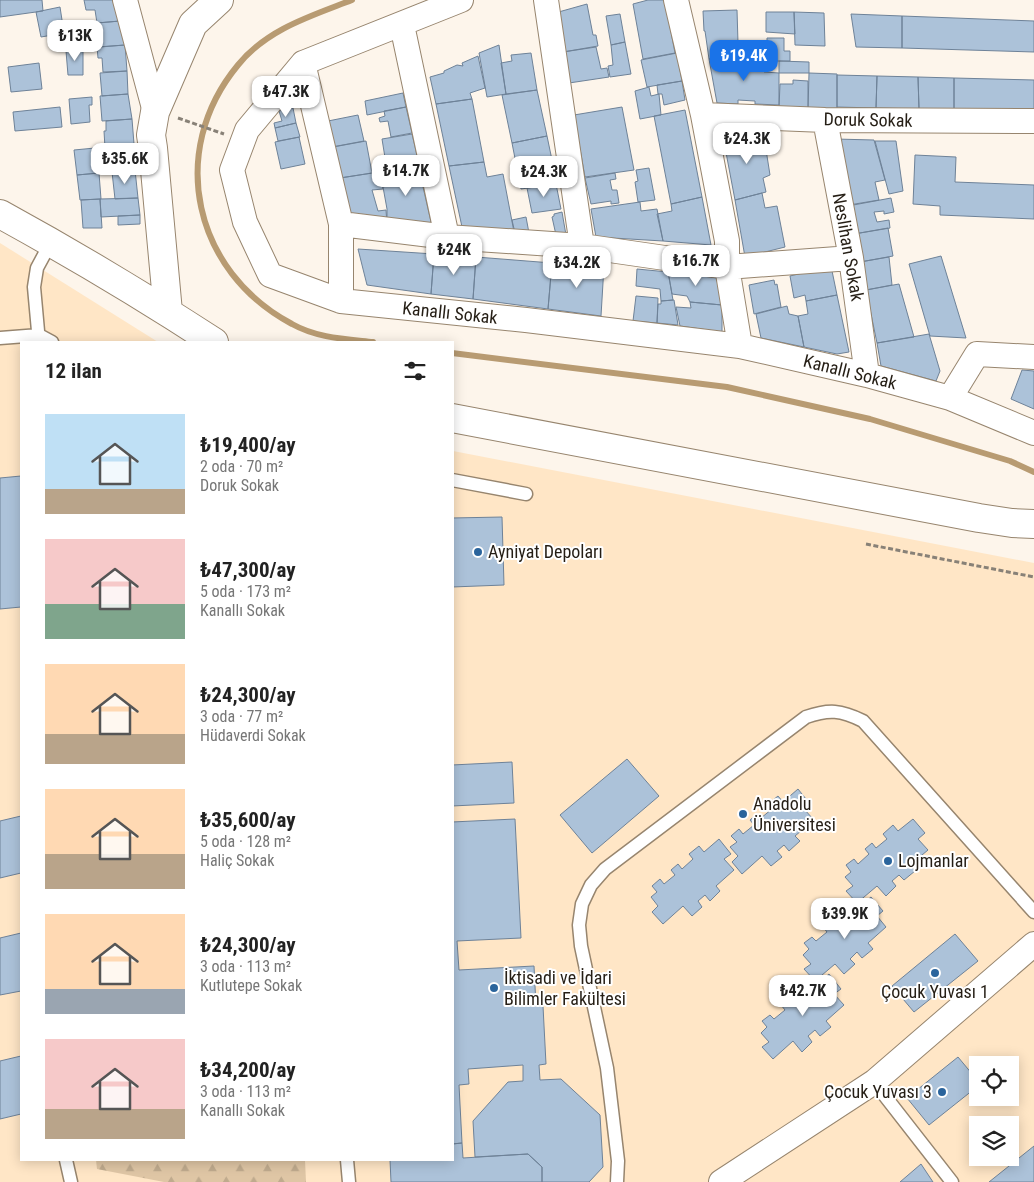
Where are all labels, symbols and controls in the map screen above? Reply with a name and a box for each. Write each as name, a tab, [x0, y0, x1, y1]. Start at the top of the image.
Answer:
pin: ₺13K	[45, 20, 105, 62]
text: ₺13K	[58, 26, 92, 45]
pin: ₺19.4K	[703, 39, 785, 82]
text: ₺19.4K	[721, 46, 767, 65]
pin: ₺47.3K	[245, 76, 327, 118]
text: ₺47.3K	[263, 82, 309, 101]
street label: Doruk Sokak	[823, 108, 913, 131]
pin: ₺24.3K	[706, 122, 788, 165]
text: ₺24.3K	[724, 129, 770, 148]
pin: ₺35.6K	[84, 142, 166, 185]
text: ₺35.6K	[102, 149, 148, 168]
pin: ₺14.7K	[365, 154, 447, 197]
pin: ₺24.3K	[503, 156, 585, 198]
text: ₺14.7K	[383, 161, 429, 180]
text: ₺24.3K	[521, 162, 567, 181]
street label: Neslihan Sokak	[829, 191, 868, 303]
pin: ₺24K	[424, 234, 484, 276]
text: ₺24K	[437, 240, 471, 259]
pin: ₺16.7K	[655, 244, 737, 287]
pin: ₺34.2K	[536, 246, 618, 289]
text: ₺16.7K	[673, 251, 719, 270]
text: ₺34.2K	[554, 253, 600, 272]
street label: Kanallı Sokak	[401, 297, 499, 328]
street label: Kanallı Sokak	[801, 350, 899, 393]
icon: filters	[401, 357, 429, 385]
text: 12 ilan	[45, 359, 102, 383]
text: ₺19,400/ay	[200, 433, 296, 457]
icon: home	[85, 434, 145, 494]
text: 2 oda · 70 m²	[200, 457, 283, 476]
text: Doruk Sokak	[200, 476, 279, 495]
place label: Ayniyat Depoları	[488, 541, 603, 562]
marker: Ayniyat Depoları	[472, 546, 484, 558]
text: ₺47,300/ay	[200, 558, 296, 582]
icon: home	[85, 559, 145, 619]
text: 5 oda · 173 m²	[200, 582, 291, 601]
text: Kanallı Sokak	[200, 601, 285, 620]
text: ₺24,300/ay	[200, 683, 296, 707]
icon: home	[85, 684, 145, 744]
text: 3 oda · 77 m²	[200, 707, 283, 726]
text: Hüdaverdi Sokak	[200, 726, 306, 745]
place label: Anadolu Üniversitesi	[753, 793, 836, 835]
text: ₺35,600/ay	[200, 808, 296, 832]
marker: Anadolu Üniversitesi	[737, 808, 749, 820]
icon: home	[85, 809, 145, 869]
text: 5 oda · 128 m²	[200, 832, 291, 851]
place label: Lojmanlar	[898, 850, 969, 871]
text: Haliç Sokak	[200, 851, 274, 870]
marker: Lojmanlar	[882, 855, 894, 867]
pin: ₺39.9K	[804, 898, 886, 940]
text: ₺39.9K	[822, 904, 868, 923]
text: ₺24,300/ay	[200, 933, 296, 957]
icon: home	[85, 934, 145, 994]
text: 3 oda · 113 m²	[200, 957, 291, 976]
place label: İktisadi ve İdari Bilimler Fakültesi	[504, 967, 626, 1009]
marker: Çocuk Yuvası 1	[929, 967, 941, 979]
pin: ₺42.7K	[762, 974, 844, 1017]
text: Kutlutepe Sokak	[200, 976, 302, 995]
text: ₺42.7K	[780, 981, 826, 1000]
place label: Çocuk Yuvası 1	[881, 981, 989, 1002]
marker: İktisadi ve İdari Bilimler Fakültesi	[488, 982, 500, 994]
map controls	[969, 1056, 1019, 1166]
button: locate	[969, 1056, 1019, 1106]
text: ₺34,200/ay	[200, 1058, 296, 1082]
icon: home	[85, 1059, 145, 1119]
place label: Çocuk Yuvası 3	[824, 1081, 932, 1102]
text: 3 oda · 113 m²	[200, 1082, 291, 1101]
marker: Çocuk Yuvası 3	[936, 1086, 948, 1098]
text: Kanallı Sokak	[200, 1101, 285, 1120]
button: layers	[969, 1116, 1019, 1166]

